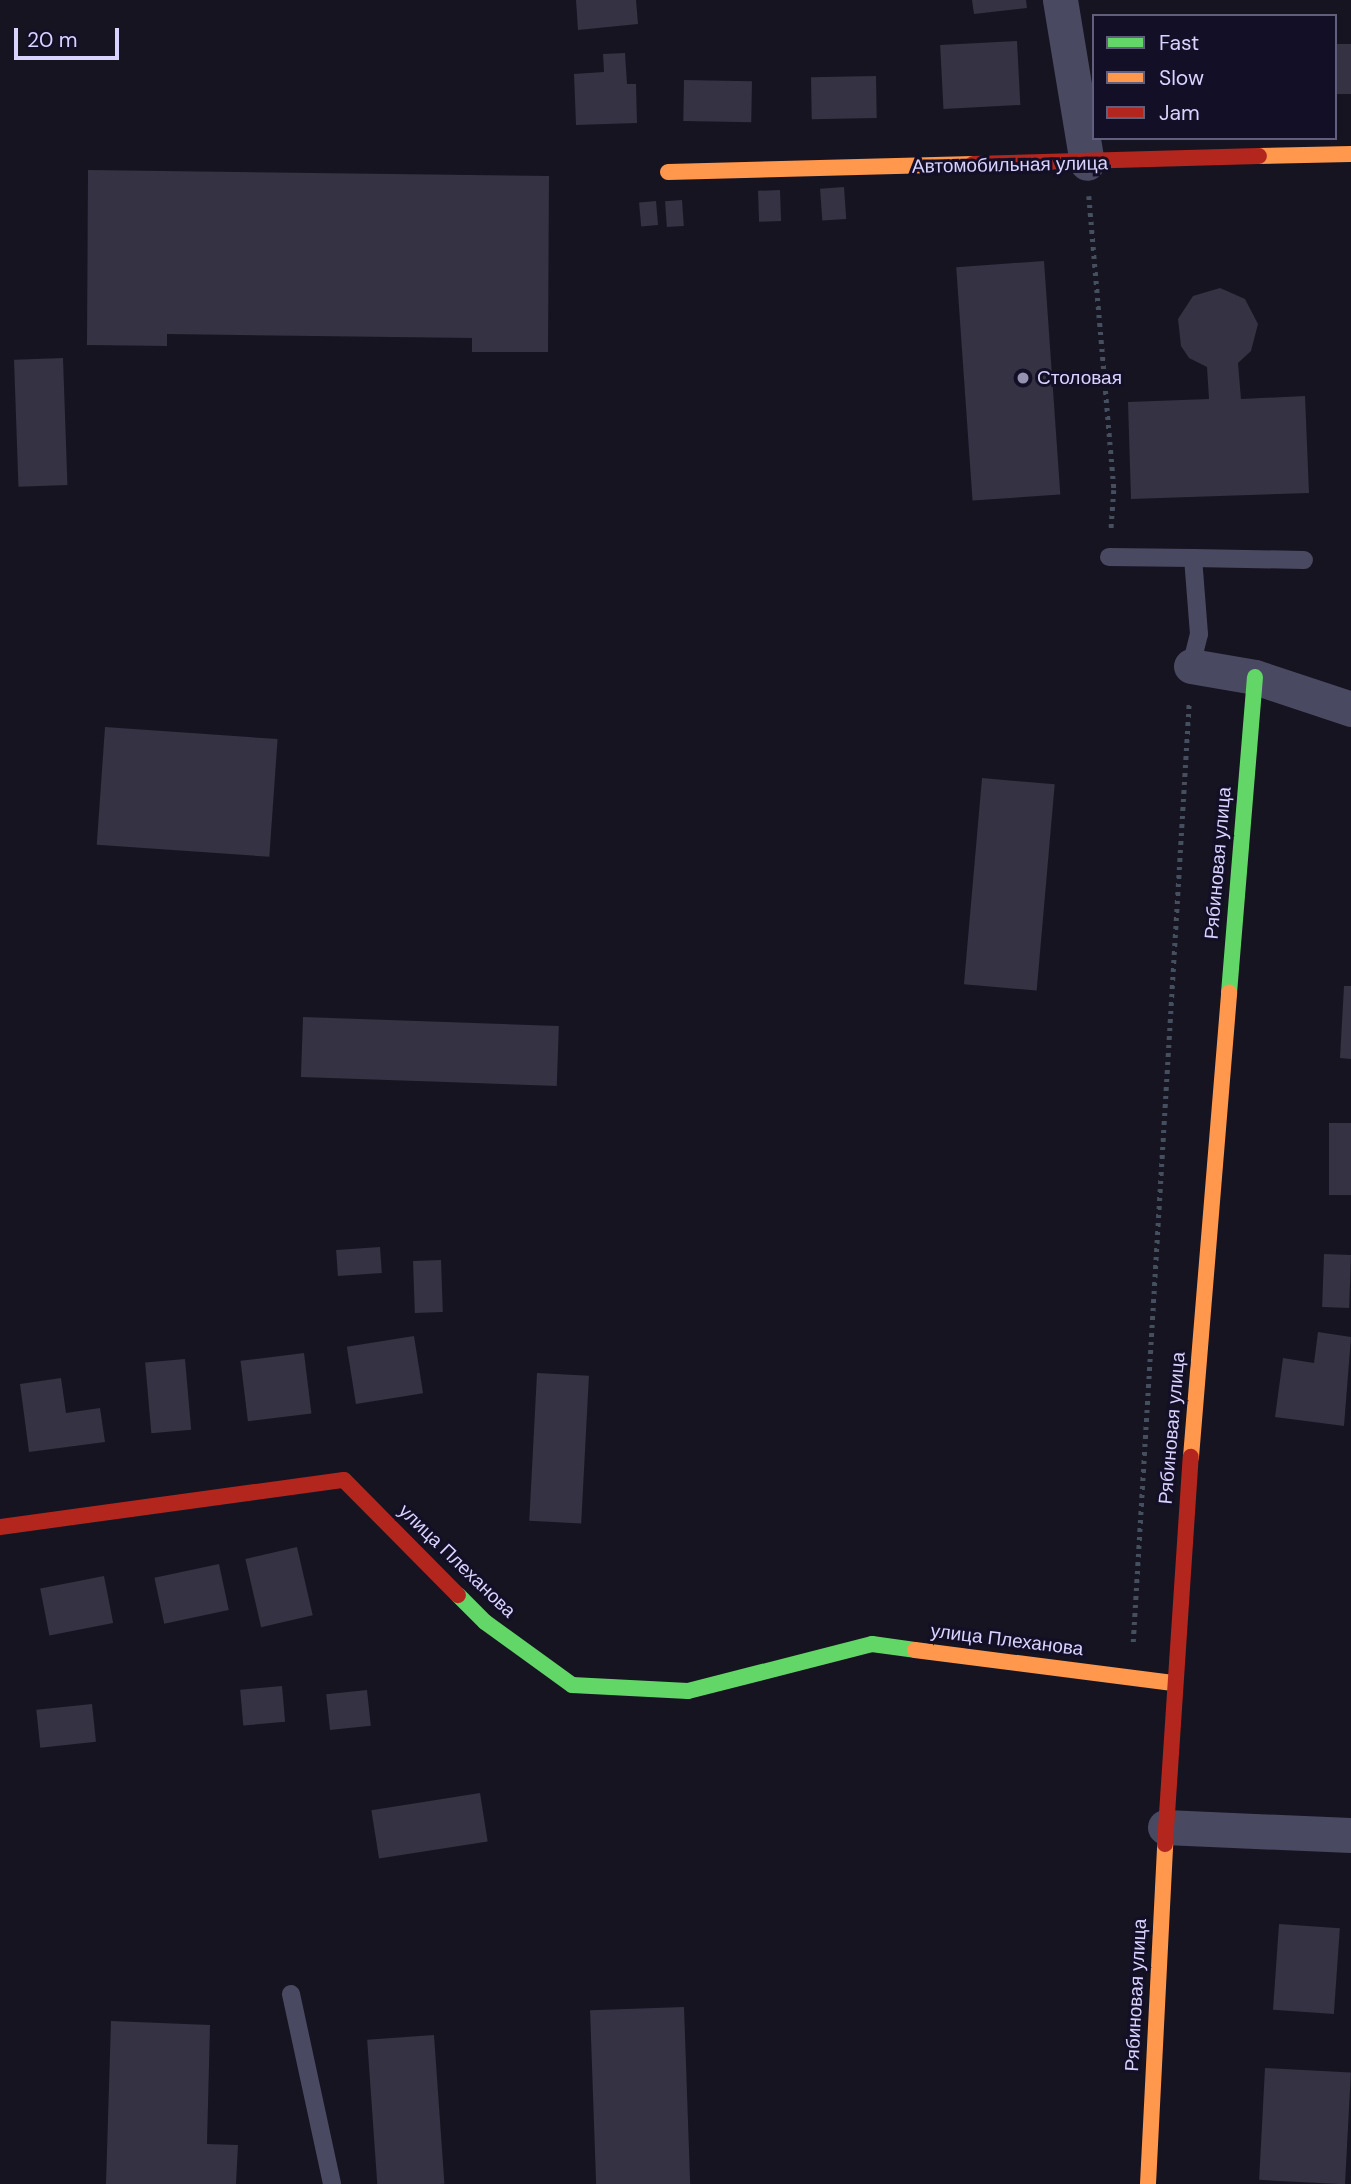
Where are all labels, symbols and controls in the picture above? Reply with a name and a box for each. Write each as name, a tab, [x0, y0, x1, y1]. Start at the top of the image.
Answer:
scale bar	[18, 14, 122, 58]
legend	[1092, 14, 1337, 140]
text: 20 m	[27, 26, 78, 54]
text: Fast	[1159, 29, 1199, 57]
text: Slow	[1159, 64, 1204, 92]
text: Jam	[1159, 99, 1200, 127]
street label: Автомобильная улица	[912, 152, 1108, 178]
place label: Столовая	[1037, 367, 1122, 389]
marker: Столовая	[1015, 370, 1031, 386]
street label: Рябиновая улица	[1200, 786, 1236, 940]
street label: Рябиновая улица	[1154, 1351, 1190, 1505]
street label: улица Плеханова	[394, 1499, 520, 1623]
street label: улица Плеханова	[929, 1619, 1085, 1661]
street label: Рябиновая улица	[1121, 1918, 1151, 2072]

